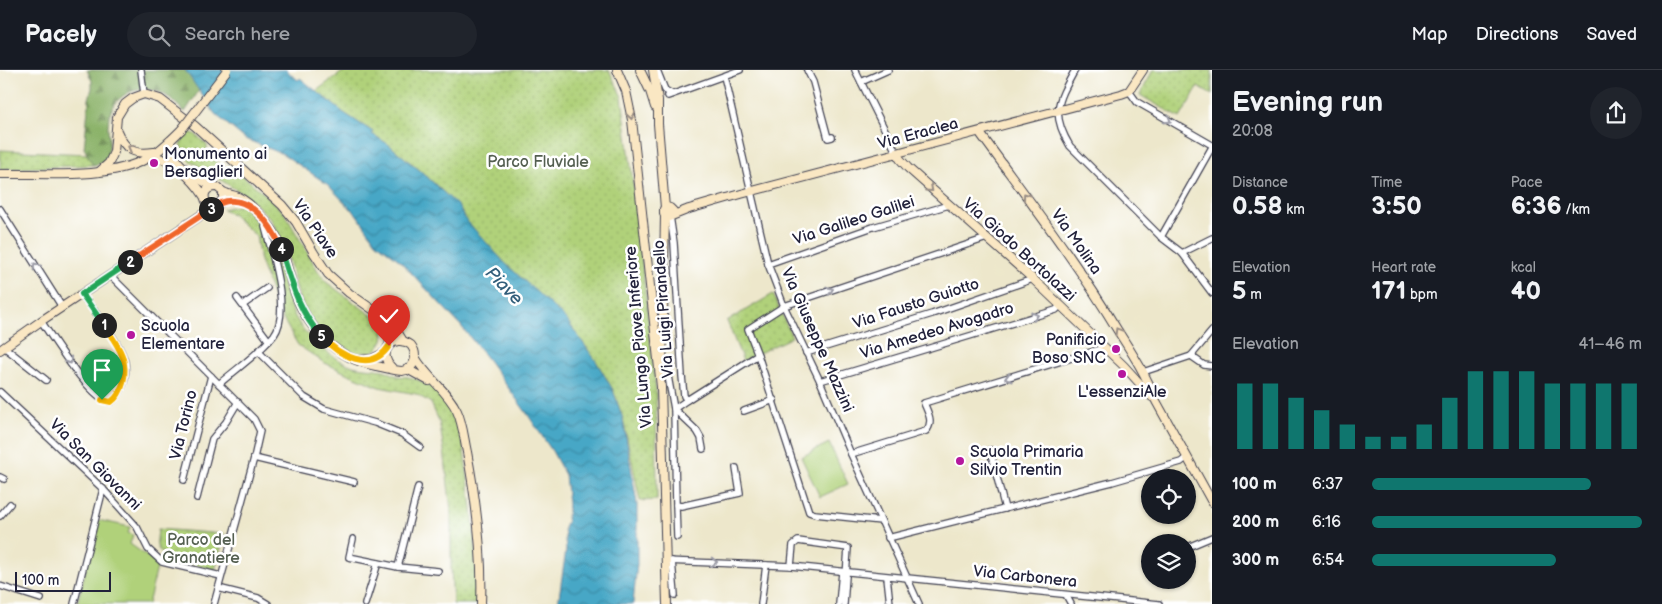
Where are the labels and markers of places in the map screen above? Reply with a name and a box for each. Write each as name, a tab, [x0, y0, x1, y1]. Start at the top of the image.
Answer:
place label: Monumento ai Bersaglieri	[164, 145, 267, 182]
marker: Monumento ai Bersaglieri	[148, 157, 160, 169]
pin: 3	[198, 196, 224, 222]
pin: 4	[268, 236, 294, 262]
pin: 2	[118, 250, 142, 274]
pin	[368, 295, 410, 346]
pin: 1	[92, 312, 116, 338]
place label: Scuola Elementare	[141, 317, 225, 354]
pin: 5	[308, 324, 334, 348]
marker: Scuola Elementare	[125, 329, 137, 341]
place label: Panificio Boso SNC	[1032, 331, 1106, 368]
marker: Panificio Boso SNC	[1110, 343, 1122, 355]
pin	[81, 349, 123, 400]
marker: L'essenziAle	[1116, 368, 1128, 380]
place label: L'essenziAle	[1077, 383, 1167, 402]
place label: Scuola Primaria Silvio Trentin	[970, 443, 1083, 480]
marker: Scuola Primaria Silvio Trentin	[954, 455, 966, 467]

